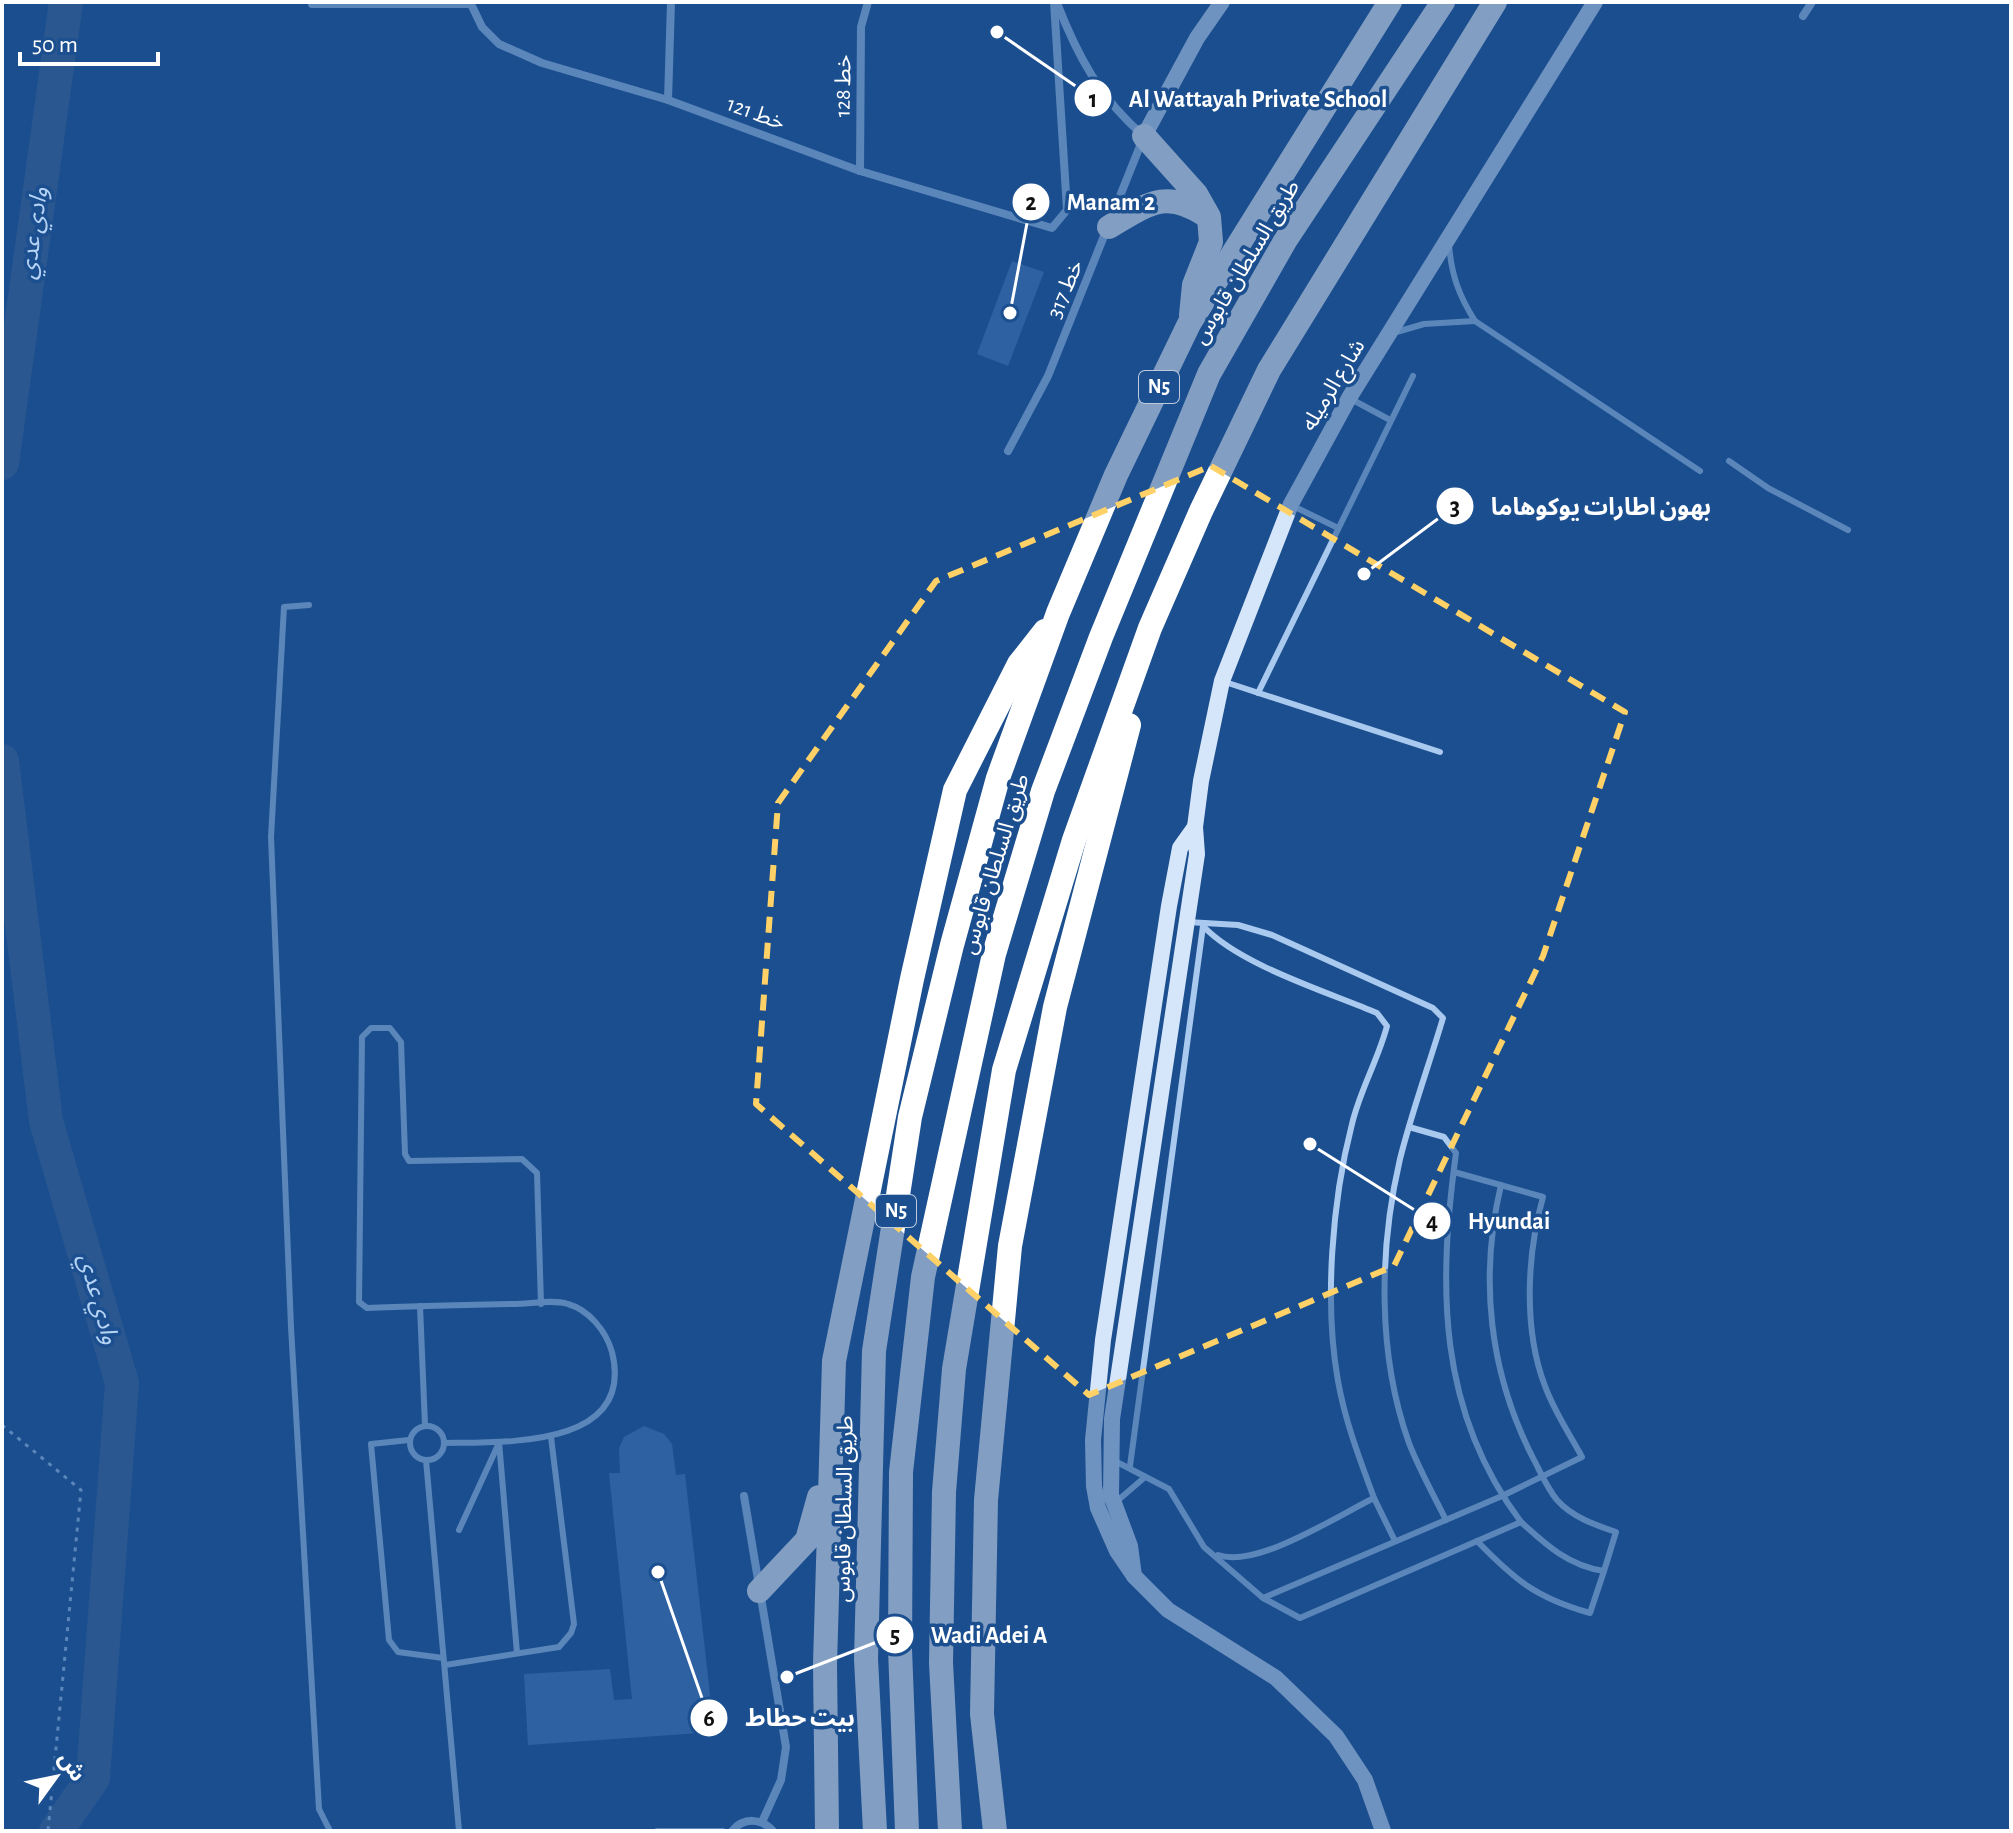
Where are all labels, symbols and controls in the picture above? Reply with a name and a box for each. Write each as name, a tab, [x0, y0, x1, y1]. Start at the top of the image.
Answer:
scale bar	[20, 16, 158, 66]
text: 50 m	[32, 33, 78, 57]
street label: خط 128	[831, 54, 855, 118]
callout: Al Wattayah Private School	[1073, 74, 1403, 122]
text: 1	[1089, 88, 1097, 112]
text: Al Wattayah Private School	[1129, 88, 1387, 112]
street label: خط 121	[724, 92, 788, 134]
street label: طريق السلطان قابوس	[1188, 176, 1305, 349]
callout: Manam 2	[1011, 178, 1171, 226]
water label: وادي عدي	[16, 185, 58, 281]
text: 2	[1025, 191, 1037, 215]
text: Manam 2	[1067, 191, 1155, 215]
street label: خط 317	[1043, 257, 1087, 321]
street label: شارع الرميله	[1297, 335, 1373, 437]
road number: N5	[1139, 371, 1179, 403]
callout: بهون اطارات يوكوهاما	[1435, 482, 1727, 530]
text: 3	[1450, 496, 1460, 520]
text: بهون اطارات يوكوهاما	[1491, 496, 1711, 521]
street label: طريق السلطان قابوس	[957, 771, 1035, 957]
road number: N5	[876, 1195, 916, 1227]
callout: Hyundai	[1412, 1197, 1567, 1245]
text: 4	[1426, 1210, 1438, 1234]
text: Hyundai	[1468, 1210, 1550, 1234]
water label: وادي عدي	[68, 1251, 122, 1349]
street label: طريق السلطان قابوس	[831, 1415, 859, 1603]
callout: Wadi Adei A	[875, 1611, 1063, 1659]
text: 5	[890, 1624, 900, 1648]
text: Wadi Adei A	[931, 1624, 1048, 1648]
callout: بيت حطاط	[689, 1694, 871, 1742]
text: 6	[703, 1707, 715, 1731]
text: بيت حطاط	[745, 1707, 855, 1732]
north arrow	[16, 1737, 96, 1817]
text: ش	[54, 1748, 89, 1786]

